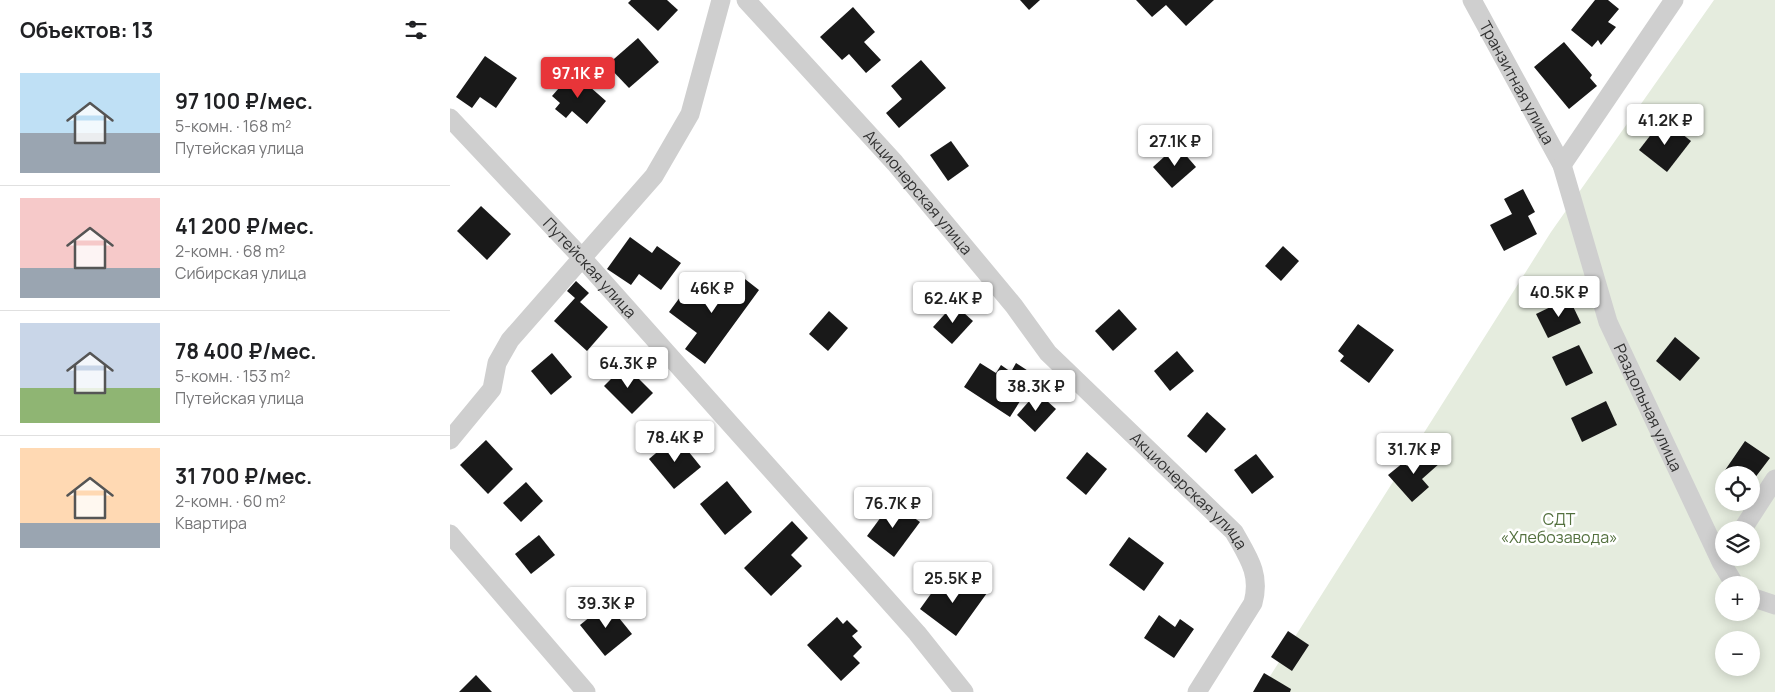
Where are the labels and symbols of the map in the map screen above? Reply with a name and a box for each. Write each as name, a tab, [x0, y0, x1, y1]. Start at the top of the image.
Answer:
street label: Транзитная улица	[1474, 17, 1560, 148]
pin: 97.1K ₽	[532, 56, 624, 99]
pin: 41.2K ₽	[1619, 104, 1711, 146]
pin: 27.1K ₽	[1129, 124, 1221, 167]
street label: Акционерская улица	[859, 125, 978, 259]
street label: Путейская улица	[538, 213, 642, 323]
pin: 46K ₽	[677, 272, 747, 314]
pin: 40.5K ₽	[1513, 276, 1605, 318]
pin: 62.4K ₽	[907, 282, 999, 324]
street label: Раздольная улица	[1609, 340, 1688, 475]
pin: 64.3K ₽	[582, 346, 674, 389]
pin: 38.3K ₽	[990, 370, 1082, 412]
pin: 78.4K ₽	[629, 420, 721, 463]
street label: Акционерская улица	[1126, 427, 1253, 553]
pin: 31.7K ₽	[1368, 432, 1460, 475]
pin: 76.7K ₽	[847, 486, 939, 529]
park label: СДТ «Хлебозавода»	[1500, 508, 1618, 548]
pin: 25.5K ₽	[907, 562, 999, 604]
pin: 39.3K ₽	[560, 586, 652, 629]

